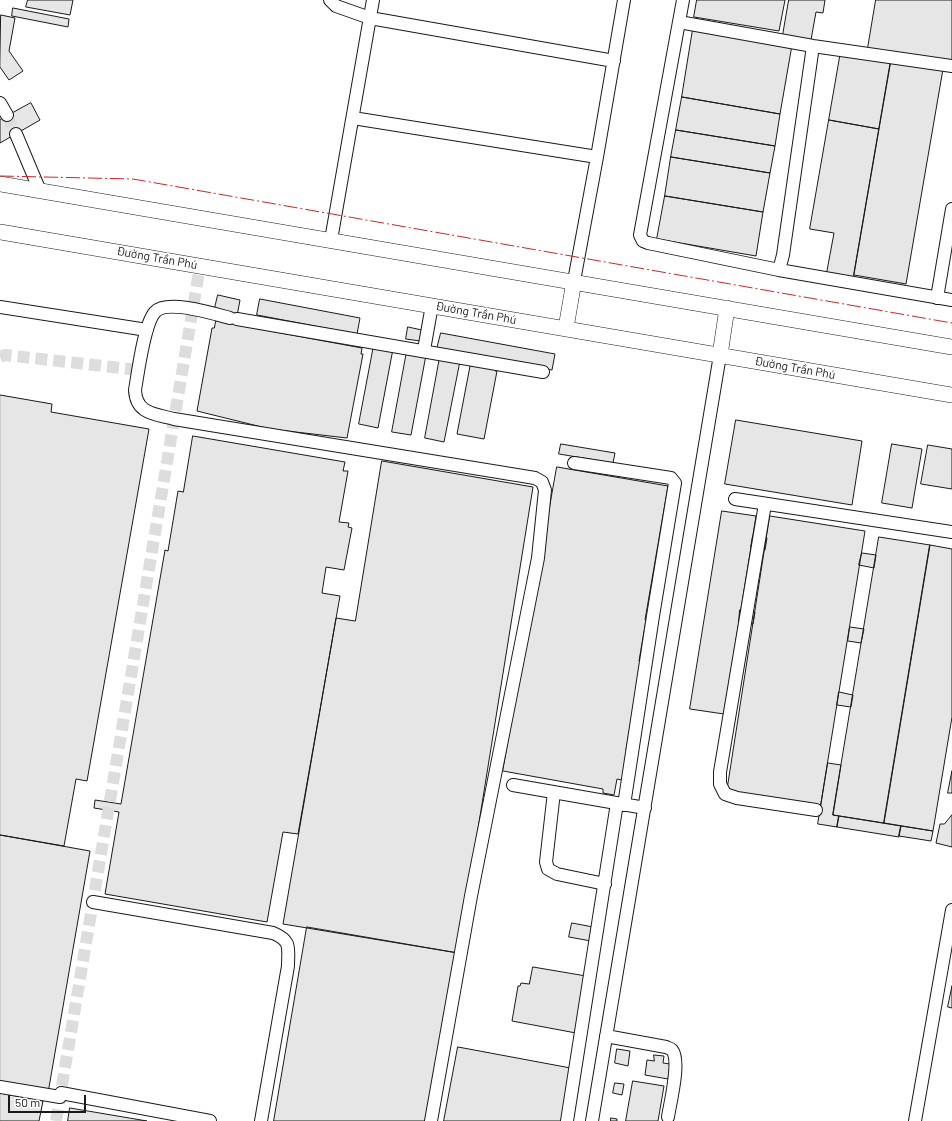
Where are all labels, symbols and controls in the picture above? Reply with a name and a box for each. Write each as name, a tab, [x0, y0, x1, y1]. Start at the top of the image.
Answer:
street label: Đường Trần Phú	[115, 244, 199, 272]
street label: Đường Trần Phú	[434, 299, 518, 327]
street label: Đường Trần Phú	[753, 354, 837, 382]
scale bar	[10, 1087, 88, 1113]
text: 50 m	[15, 1095, 40, 1109]

